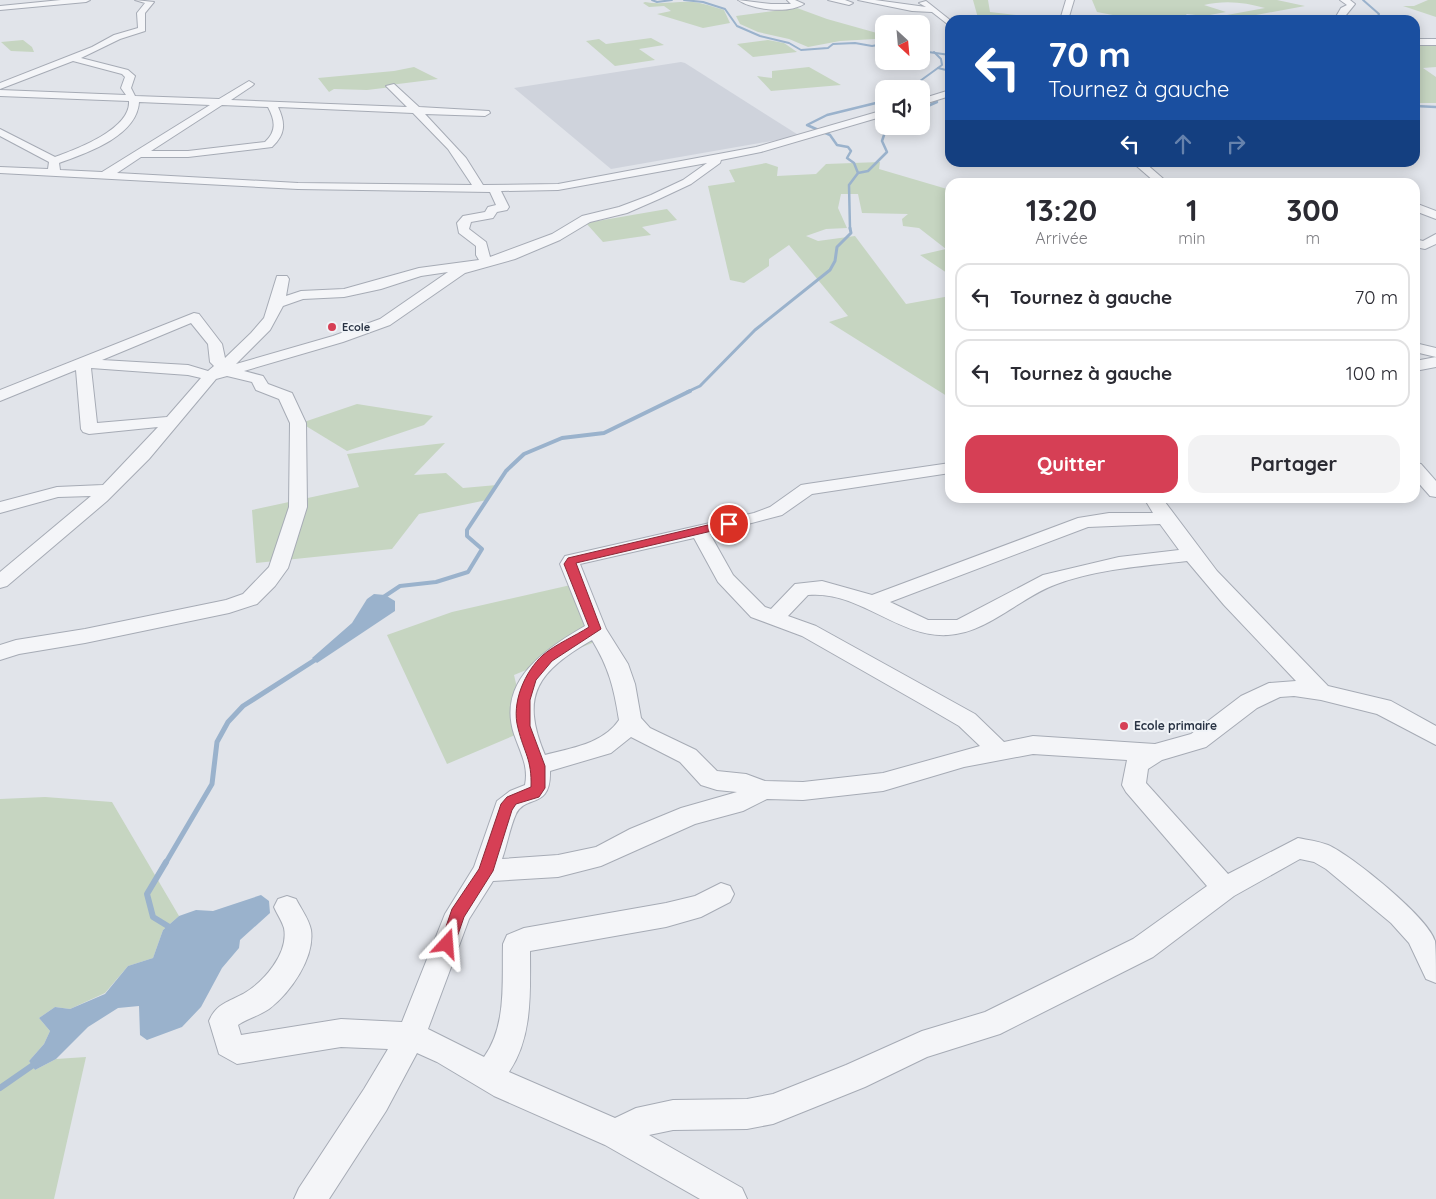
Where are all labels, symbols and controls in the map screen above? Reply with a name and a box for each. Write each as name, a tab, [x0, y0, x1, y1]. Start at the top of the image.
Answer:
north arrow	[875, 15, 930, 70]
map controls	[875, 15, 930, 135]
text: 70 m	[1048, 32, 1131, 76]
icon: left	[965, 35, 1030, 100]
text: Tournez à gauche	[1048, 75, 1230, 103]
button: sound	[875, 80, 930, 135]
icon: left	[1116, 130, 1144, 158]
icon: ahead	[1169, 130, 1197, 158]
icon: right	[1222, 130, 1250, 158]
text: 13:20	[1026, 191, 1097, 229]
text: 1	[1186, 191, 1198, 229]
text: 300	[1286, 191, 1339, 229]
text: Arrivée	[1035, 228, 1088, 248]
text: min	[1178, 228, 1205, 248]
text: m	[1305, 228, 1320, 248]
icon: left	[967, 283, 995, 311]
text: Tournez à gauche	[1010, 285, 1172, 309]
text: 70 m	[1354, 285, 1398, 309]
place label: Ecole	[342, 320, 371, 334]
marker: Ecole	[326, 321, 338, 333]
icon: left	[967, 359, 995, 387]
text: Tournez à gauche	[1010, 361, 1172, 385]
text: 100 m	[1346, 361, 1398, 385]
button: Quitter	[965, 435, 1178, 493]
button: Partager	[1188, 435, 1400, 493]
pin	[708, 503, 750, 545]
icon: arrive	[715, 510, 743, 538]
place label: Ecole primaire	[1134, 718, 1217, 733]
marker: Ecole primaire	[1118, 720, 1130, 732]
position arrow	[420, 917, 472, 969]

